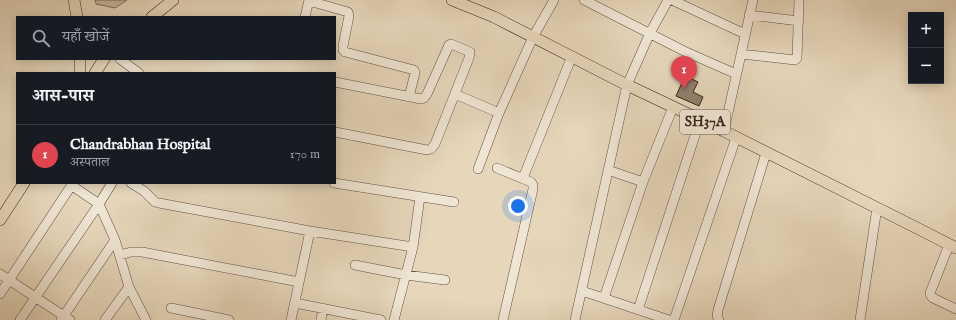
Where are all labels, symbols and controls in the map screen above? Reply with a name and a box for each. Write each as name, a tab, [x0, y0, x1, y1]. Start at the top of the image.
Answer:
map controls	[908, 12, 944, 84]
button: +	[908, 12, 944, 48]
search box	[16, 16, 336, 60]
icon: search	[30, 27, 52, 49]
text: यहाँ खोजें	[62, 27, 109, 46]
button: −	[908, 48, 944, 84]
pin: 1	[671, 56, 697, 89]
text: आस-पास	[32, 86, 94, 107]
road number: SH37A	[680, 110, 730, 134]
text: Chandrabhan Hospital	[70, 135, 211, 154]
text: 1	[43, 146, 47, 163]
text: 170 m	[290, 146, 320, 163]
text: अस्पताल	[70, 154, 110, 171]
your location	[508, 196, 528, 216]

